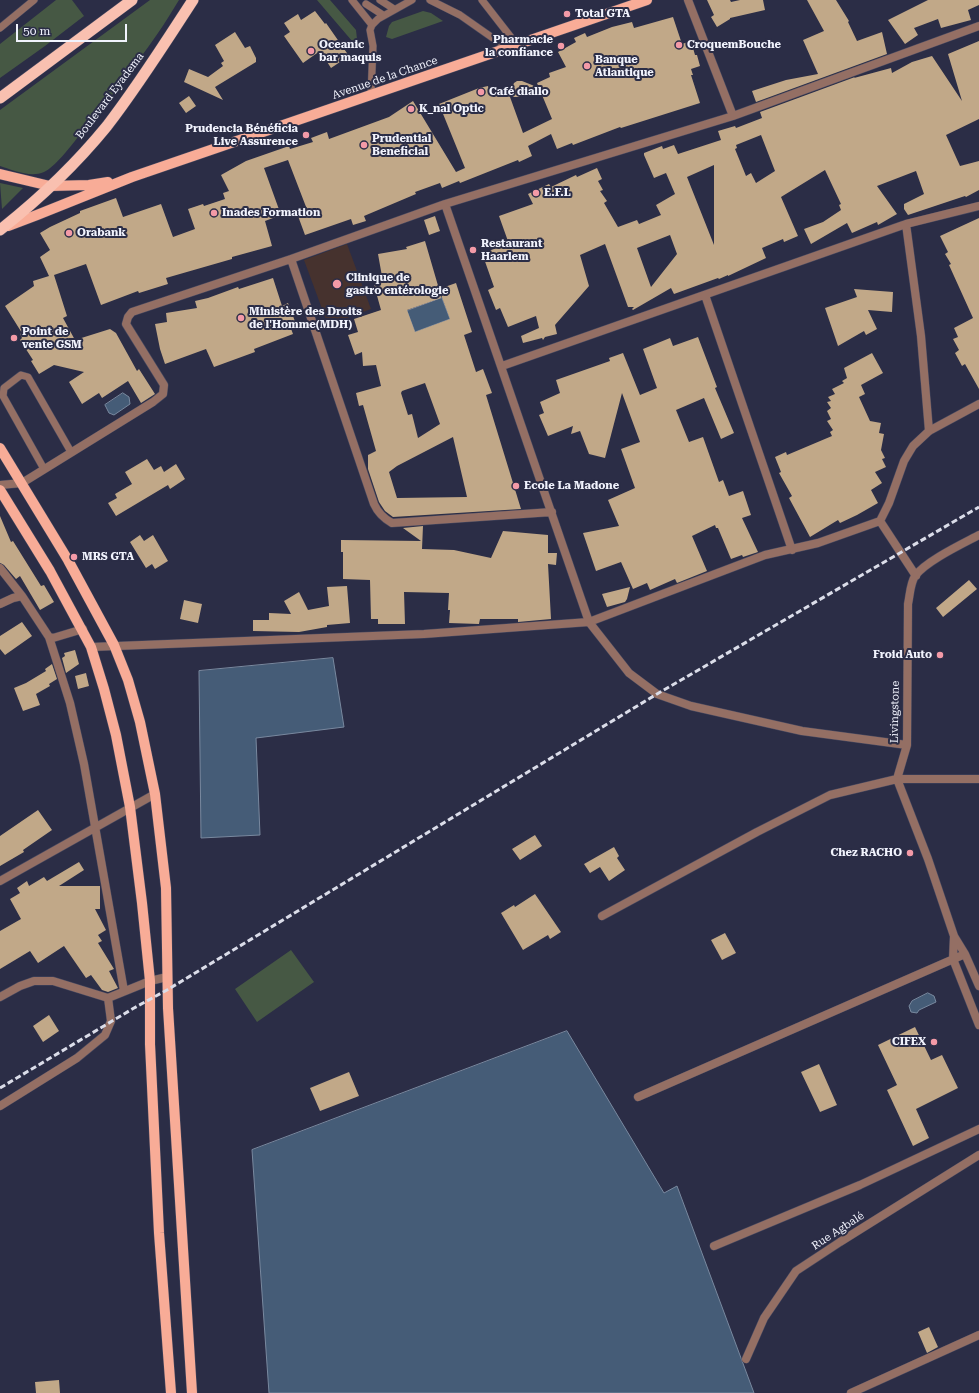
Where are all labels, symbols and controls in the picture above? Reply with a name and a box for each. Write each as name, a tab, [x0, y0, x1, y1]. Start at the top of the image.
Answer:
place label: Total GTA	[575, 7, 630, 21]
marker: Total GTA	[562, 9, 572, 19]
scale bar	[18, 16, 129, 42]
text: 50 m	[23, 24, 50, 38]
place label: Pharmacie la confiance	[485, 33, 553, 59]
place label: Oceanic bar maquis	[319, 38, 381, 64]
place label: CroquemBouche	[687, 38, 781, 52]
marker: CroquemBouche	[674, 40, 684, 50]
marker: Pharmacie la confiance	[556, 41, 566, 51]
marker: Oceanic bar maquis	[306, 46, 316, 56]
street label: Boulevard Eyadema	[73, 50, 147, 142]
place label: Banque Atlantique	[595, 53, 654, 79]
street label: Avenue de la Chance	[331, 54, 439, 102]
marker: Banque Atlantique	[582, 61, 592, 71]
place label: Café diallo	[489, 85, 549, 99]
marker: Café diallo	[476, 87, 486, 97]
place label: K_nal Optic	[419, 102, 484, 116]
marker: K_nal Optic	[406, 104, 416, 114]
place label: Prudencia Bénéficia Live Assurence	[185, 122, 298, 148]
marker: Prudencia Bénéficia Live Assurence	[301, 130, 311, 140]
place label: Prudential Beneficial	[372, 132, 431, 158]
marker: Prudential Beneficial	[359, 140, 369, 150]
place label: E.F.L	[544, 186, 571, 200]
marker: E.F.L	[531, 188, 541, 198]
place label: Inades Formation	[222, 206, 320, 220]
marker: Inades Formation	[209, 208, 219, 218]
place label: Orabank	[77, 226, 126, 240]
marker: Orabank	[64, 228, 74, 238]
place label: Restaurant Haarlem	[481, 237, 542, 263]
marker: Restaurant Haarlem	[468, 245, 478, 255]
place label: Clinique de gastro entérologie	[346, 271, 448, 297]
marker: Clinique de gastro entérologie	[331, 278, 343, 290]
place label: Ministère des Droits de l'Homme(MDH)	[249, 305, 362, 331]
marker: Ministère des Droits de l'Homme(MDH)	[236, 313, 246, 323]
place label: Point de vente GSM	[22, 325, 82, 351]
marker: Point de vente GSM	[9, 333, 19, 343]
place label: Ecole La Madone	[524, 479, 619, 493]
marker: Ecole La Madone	[511, 481, 521, 491]
place label: MRS GTA	[82, 550, 134, 564]
marker: MRS GTA	[69, 552, 79, 562]
place label: Froid Auto	[873, 648, 932, 662]
marker: Froid Auto	[935, 650, 945, 660]
street label: Livingstone	[888, 681, 902, 743]
place label: Chez RACHO	[830, 846, 902, 860]
marker: Chez RACHO	[905, 848, 915, 858]
place label: CIFEX	[892, 1035, 926, 1049]
marker: CIFEX	[929, 1037, 939, 1047]
street label: Rue Agbalé	[809, 1209, 867, 1253]

